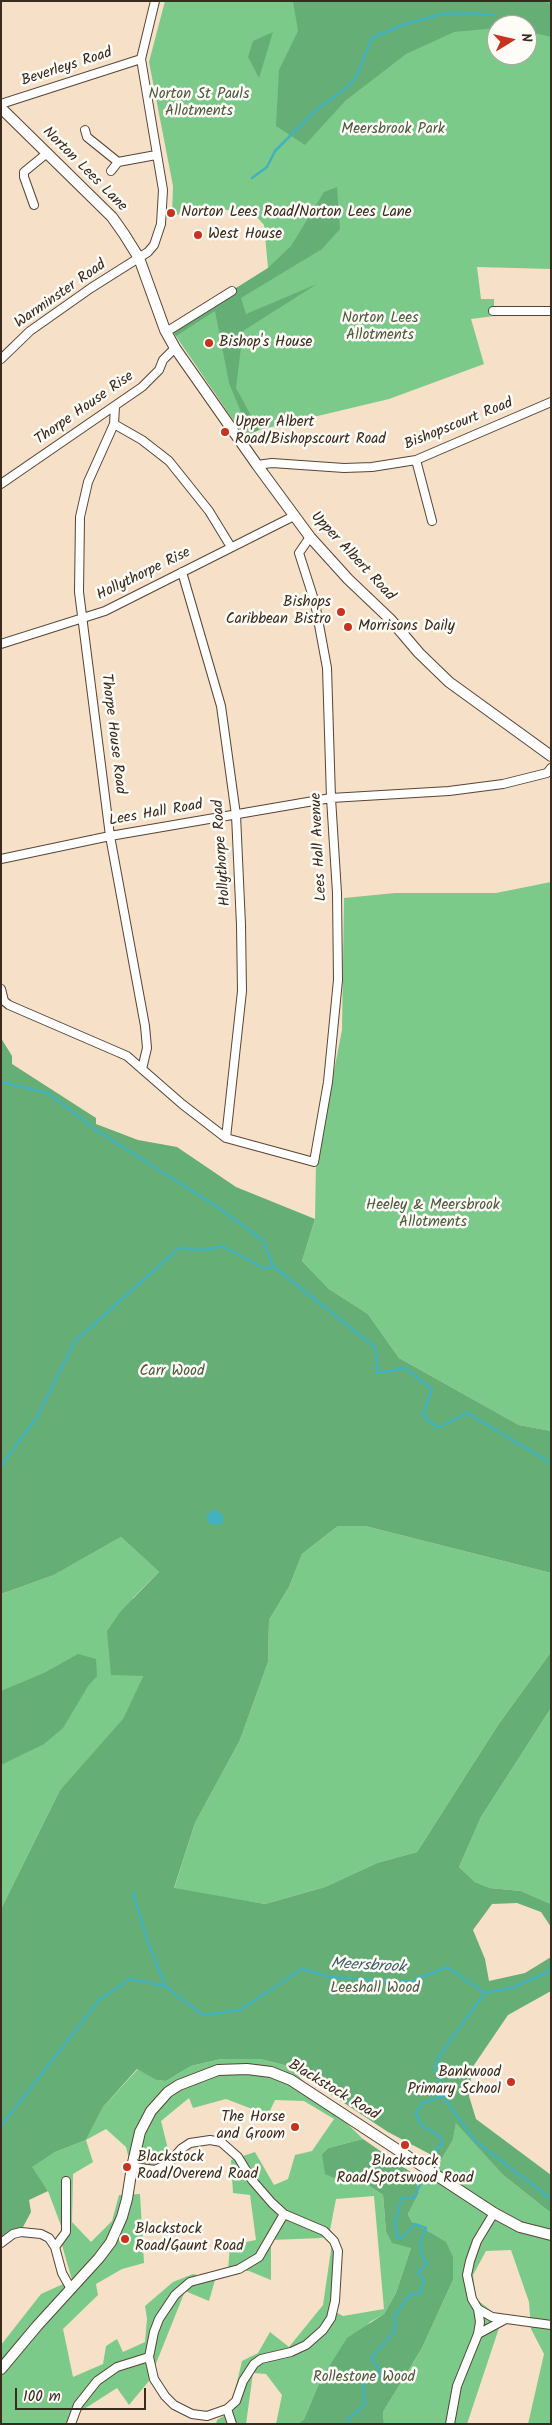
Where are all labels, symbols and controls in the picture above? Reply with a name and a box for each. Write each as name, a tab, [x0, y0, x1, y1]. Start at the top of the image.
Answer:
north arrow	[487, 15, 537, 65]
text: N	[514, 32, 537, 44]
street label: Beverleys Road	[19, 45, 115, 91]
park label: Norton St Pauls Allotments	[149, 86, 249, 121]
park label: Meersbrook Park	[341, 121, 445, 139]
street label: Norton Lees Lane	[38, 124, 130, 216]
place label: Norton Lees Road/Norton Lees Lane	[181, 204, 412, 222]
marker: Norton Lees Road/Norton Lees Lane	[165, 207, 177, 219]
place label: West House	[208, 226, 282, 244]
marker: West House	[192, 229, 204, 241]
street label: Warminster Road	[12, 257, 110, 333]
park label: Norton Lees Allotments	[342, 310, 418, 345]
place label: Bishop's House	[219, 334, 312, 352]
marker: Bishop's House	[203, 337, 215, 349]
street label: Thorpe House Rise	[32, 368, 138, 450]
street label: Bishopscourt Road	[402, 395, 516, 455]
place label: Upper Albert Road/Bishopscourt Road	[235, 414, 386, 449]
marker: Upper Albert Road/Bishopscourt Road	[219, 426, 231, 438]
street label: Upper Albert Road	[306, 509, 398, 605]
street label: Hollythorpe Rise	[94, 545, 194, 605]
place label: Bishops Caribbean Bistro	[226, 594, 331, 629]
marker: Bishops Caribbean Bistro	[335, 606, 347, 618]
place label: Morrisons Daily	[358, 618, 455, 636]
marker: Morrisons Daily	[342, 621, 354, 633]
street label: Thorpe House Road	[96, 673, 128, 795]
street label: Lees Hall Avenue	[308, 792, 332, 902]
street label: Lees Hall Road	[108, 797, 204, 831]
street label: Hollythorpe Road	[210, 799, 236, 907]
park label: Heeley & Meersbrook Allotments	[366, 1197, 500, 1232]
park label: Carr Wood	[140, 1363, 204, 1381]
water label: Meersbrook	[330, 1955, 406, 1979]
park label: Leeshall Wood	[330, 1980, 420, 1998]
street label: Blackstock Road	[284, 2057, 382, 2125]
place label: Bankwood Primary School	[407, 2064, 501, 2099]
marker: Bankwood Primary School	[505, 2076, 517, 2088]
place label: The Horse and Groom	[217, 2109, 285, 2144]
marker: The Horse and Groom	[289, 2121, 301, 2133]
marker: Blackstock Road/Spotswood Road	[399, 2139, 411, 2151]
place label: Blackstock Road/Overend Road	[137, 2149, 258, 2184]
place label: Blackstock Road/Spotswood Road	[337, 2153, 473, 2188]
marker: Blackstock Road/Overend Road	[121, 2161, 133, 2173]
place label: Blackstock Road/Gaunt Road	[135, 2221, 244, 2256]
marker: Blackstock Road/Gaunt Road	[119, 2233, 131, 2245]
park label: Rollestone Wood	[313, 2369, 415, 2387]
scale bar	[18, 2378, 149, 2410]
text: 100 m	[23, 2385, 61, 2409]

